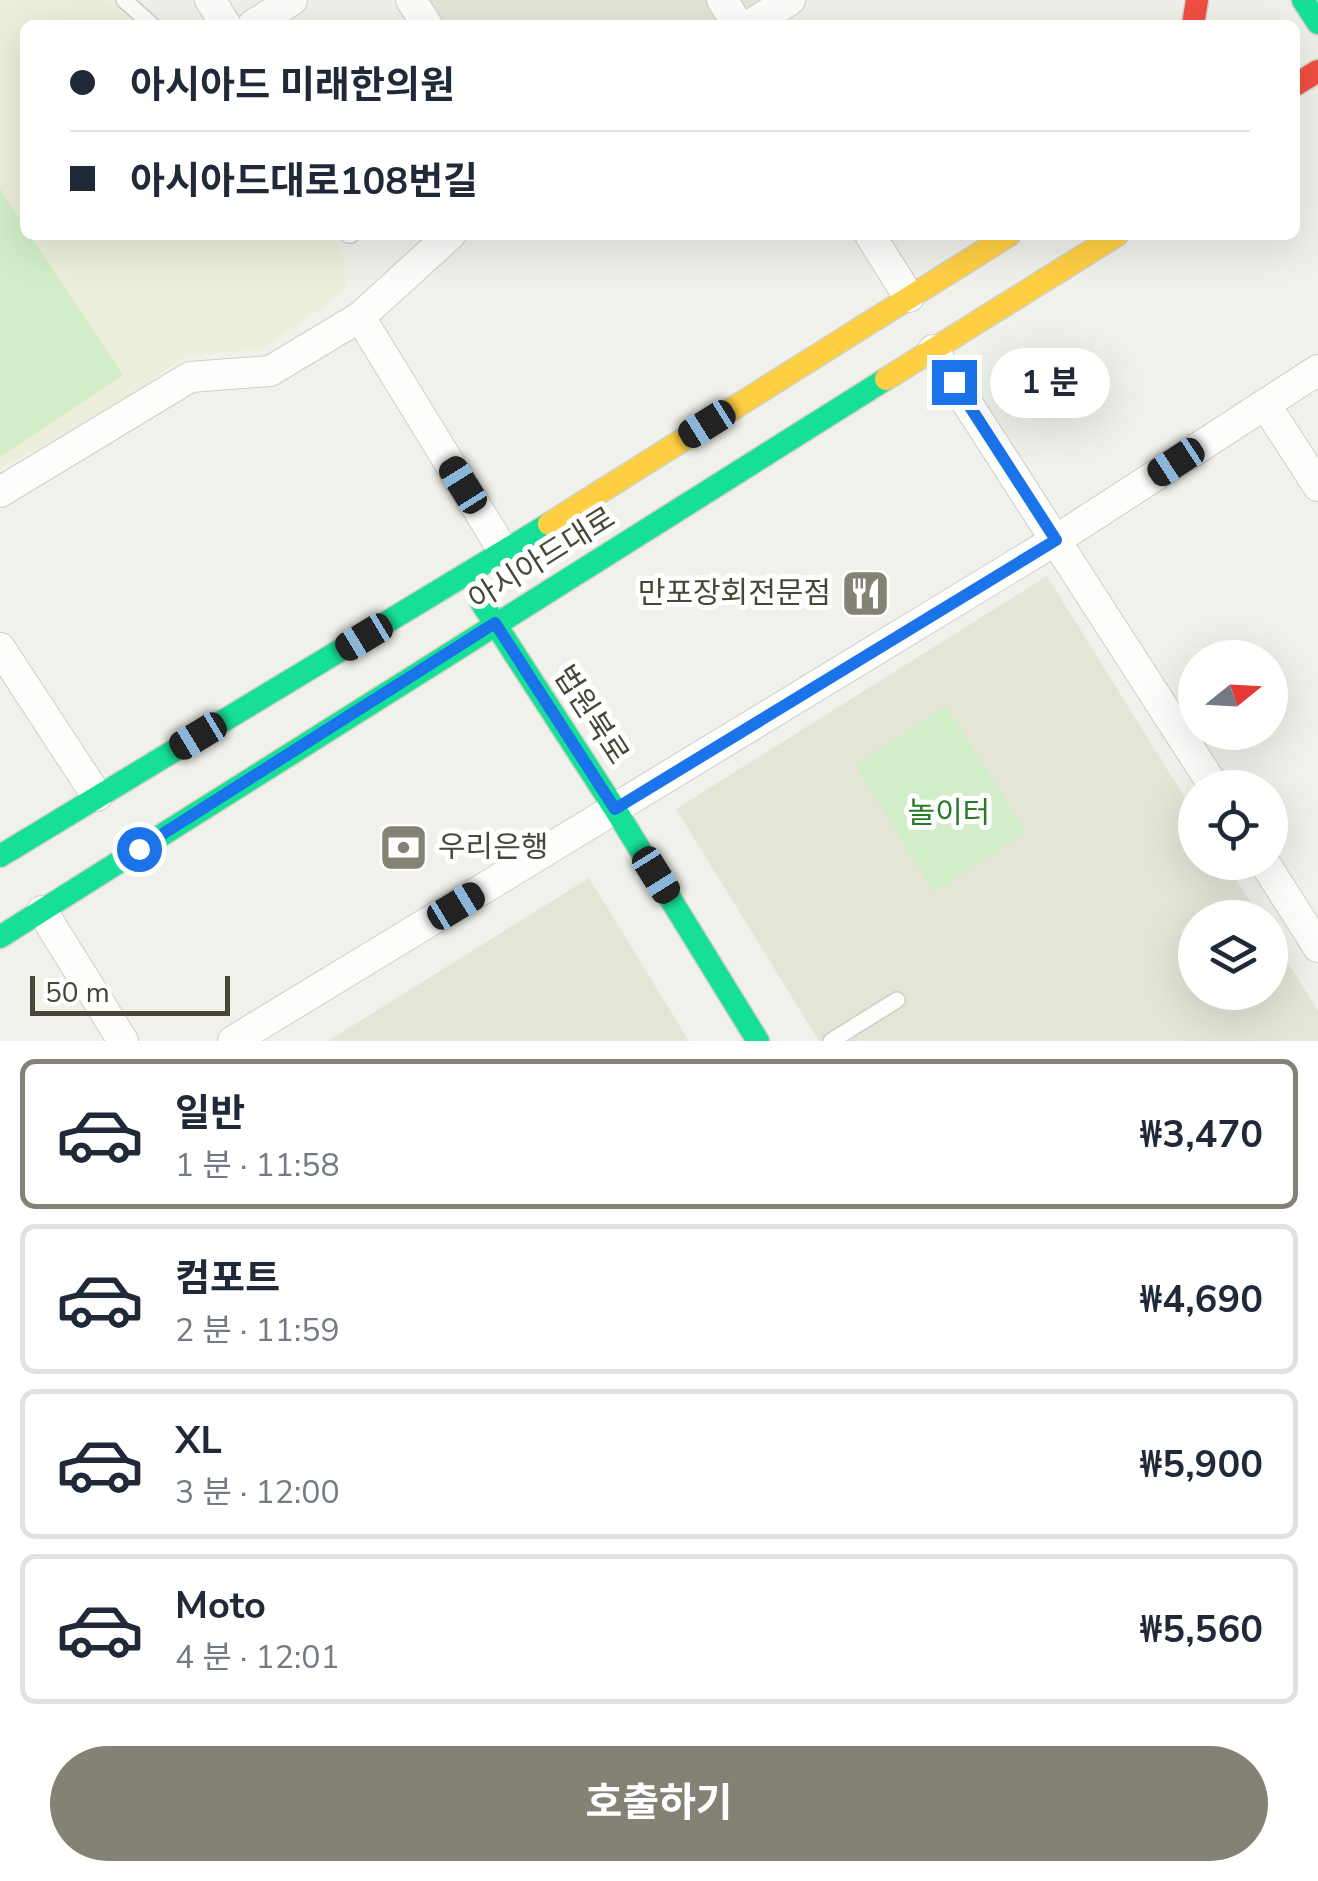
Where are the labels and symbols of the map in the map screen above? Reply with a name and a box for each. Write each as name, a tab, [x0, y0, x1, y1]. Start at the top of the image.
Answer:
callout: 1 분	[989, 347, 1109, 417]
route end	[932, 360, 977, 405]
car	[674, 395, 740, 453]
car	[1143, 433, 1209, 491]
car	[434, 452, 492, 518]
street label: 아시아드대로	[461, 498, 623, 620]
restaurant icon: 만포장회전문점	[840, 567, 892, 619]
place label: 만포장회전문점	[638, 573, 831, 614]
car	[331, 609, 397, 665]
north arrow	[1178, 640, 1288, 750]
street label: 법원북로	[544, 658, 638, 772]
car	[165, 708, 231, 764]
park label: 놀이터	[908, 793, 990, 834]
bank icon: 우리은행	[377, 821, 429, 873]
route start	[117, 827, 162, 872]
place label: 우리은행	[438, 827, 548, 868]
car	[627, 842, 685, 908]
car	[423, 878, 489, 934]
scale bar	[30, 971, 230, 1016]

